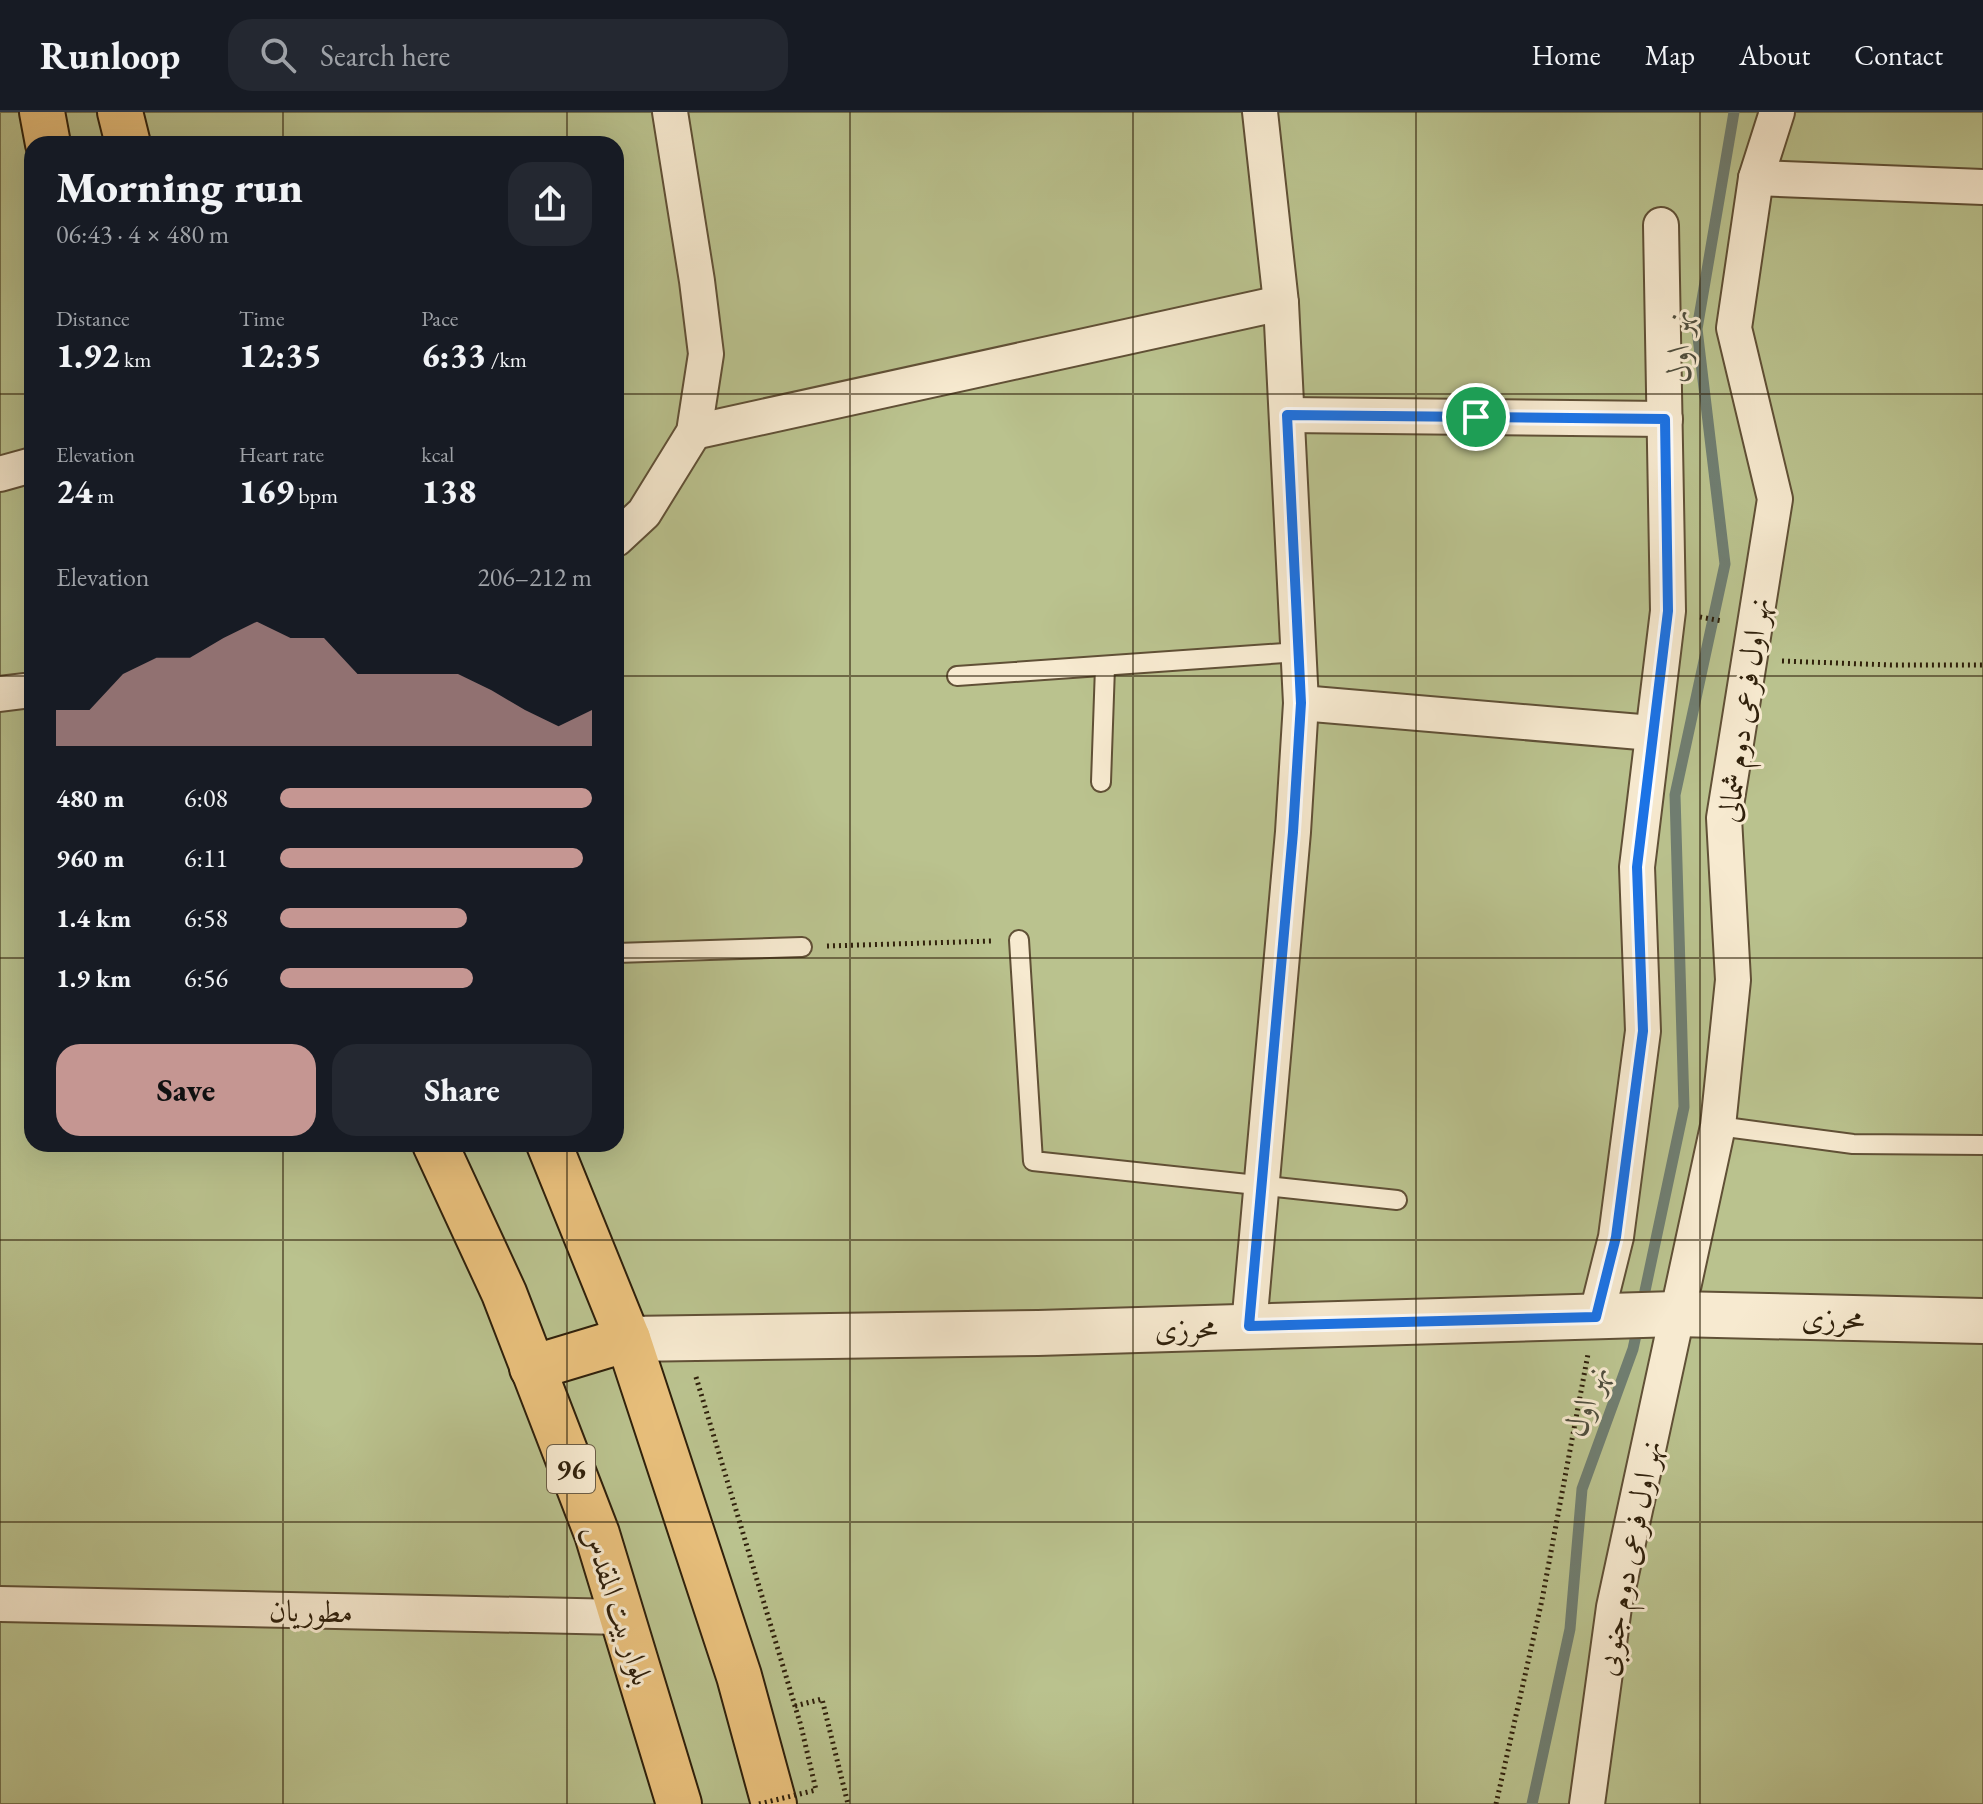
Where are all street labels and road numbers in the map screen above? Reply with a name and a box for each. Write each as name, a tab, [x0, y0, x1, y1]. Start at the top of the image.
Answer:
street label: نهر اول فرعی دوم شمالی	[1708, 595, 1785, 826]
street label: محرزی	[1801, 1298, 1865, 1338]
street label: محرزی	[1154, 1307, 1218, 1349]
street label: نهر اول فرعی دوم جنوبی	[1586, 1437, 1677, 1680]
road number: 96	[547, 1445, 595, 1493]
street label: بلوار بیت المقدس	[574, 1520, 662, 1690]
street label: مطوریان	[269, 1591, 353, 1631]

